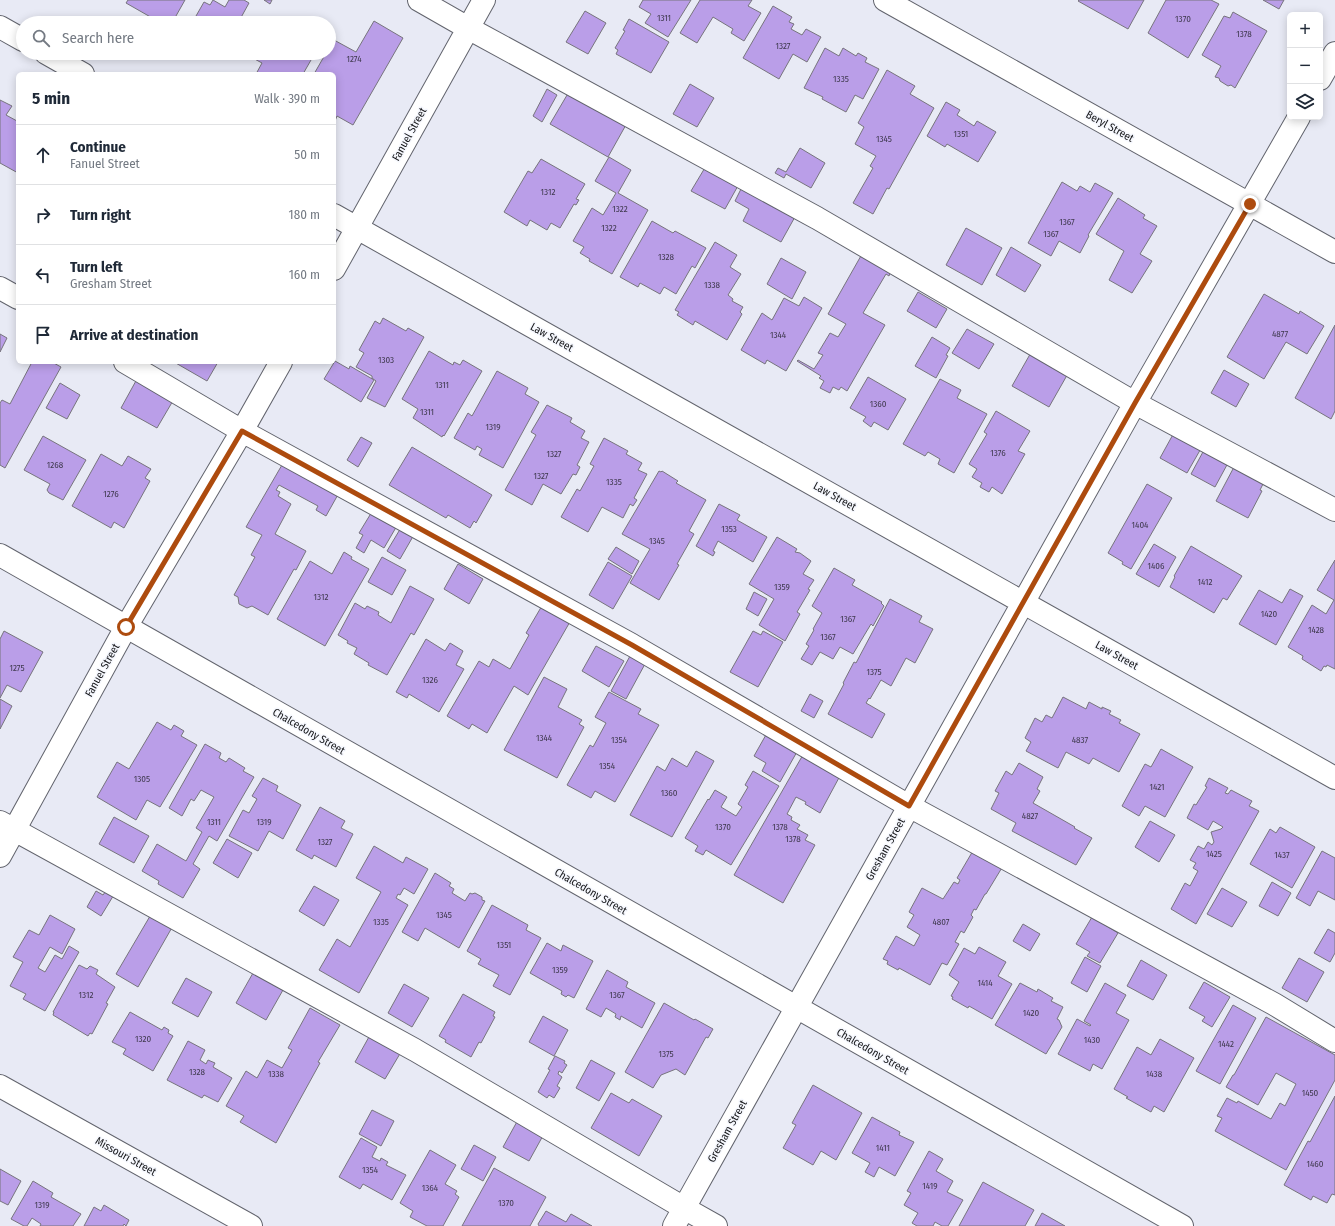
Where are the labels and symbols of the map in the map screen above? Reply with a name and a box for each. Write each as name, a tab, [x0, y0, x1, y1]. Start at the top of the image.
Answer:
house number: 1311	[657, 13, 671, 23]
house number: 1370	[1175, 14, 1191, 24]
house number: 1378	[1236, 29, 1252, 39]
house number: 1327	[775, 41, 791, 51]
house number: 1274	[346, 54, 362, 64]
house number: 1335	[833, 74, 849, 84]
street label: Fanuel Street	[389, 105, 430, 163]
street label: Beryl Street	[1084, 108, 1136, 145]
house number: 1351	[954, 129, 968, 139]
house number: 1345	[876, 134, 892, 144]
house number: 1312	[541, 187, 555, 197]
route end	[1241, 195, 1259, 213]
house number: 1322	[612, 204, 628, 214]
house number: 1367	[1059, 217, 1075, 227]
house number: 1322	[601, 223, 617, 233]
house number: 1367	[1043, 229, 1059, 239]
house number: 1328	[658, 252, 674, 262]
house number: 1338	[704, 280, 721, 290]
street label: Law Street	[528, 320, 576, 355]
house number: 4877	[1272, 329, 1288, 339]
house number: 1344	[770, 330, 787, 340]
house number: 1303	[378, 355, 394, 365]
house number: 1311	[435, 380, 449, 390]
house number: 1360	[870, 399, 887, 409]
house number: 1311	[420, 407, 434, 417]
house number: 1319	[485, 422, 501, 432]
house number: 1376	[990, 448, 1006, 458]
house number: 1327	[546, 449, 562, 459]
house number: 1268	[47, 460, 64, 470]
house number: 1327	[533, 471, 549, 481]
house number: 1335	[606, 477, 622, 487]
street label: Law Street	[811, 479, 859, 514]
house number: 1276	[103, 489, 119, 499]
house number: 1404	[1132, 520, 1149, 530]
house number: 1353	[721, 524, 737, 534]
house number: 1345	[649, 536, 665, 546]
house number: 1406	[1147, 561, 1165, 571]
house number: 1412	[1198, 577, 1212, 587]
house number: 1359	[774, 582, 790, 592]
house number: 1312	[314, 592, 328, 602]
house number: 1420	[1261, 609, 1278, 619]
house number: 1367	[840, 614, 856, 624]
route start	[117, 618, 135, 636]
house number: 1428	[1308, 625, 1325, 635]
house number: 1367	[820, 632, 836, 642]
street label: Law Street	[1093, 638, 1141, 673]
street label: Fanuel Street	[82, 641, 123, 699]
house number: 1275	[9, 663, 25, 673]
house number: 1375	[866, 667, 882, 677]
house number: 1326	[422, 675, 438, 685]
street label: Chalcedony Street	[270, 705, 348, 758]
house number: 1344	[536, 733, 553, 743]
house number: 1354	[611, 735, 628, 745]
house number: 4837	[1072, 735, 1089, 745]
house number: 1354	[599, 761, 616, 771]
house number: 1305	[134, 774, 150, 784]
house number: 1421	[1149, 782, 1165, 792]
house number: 1360	[661, 788, 678, 798]
house number: 4827	[1022, 811, 1039, 821]
street label: Gresham Street	[863, 815, 908, 883]
house number: 1311	[207, 817, 221, 827]
house number: 1319	[256, 817, 272, 827]
house number: 1370	[715, 822, 731, 832]
house number: 1378	[772, 822, 788, 832]
house number: 1378	[785, 834, 801, 844]
house number: 1327	[317, 837, 333, 847]
house number: 1425	[1206, 849, 1222, 859]
house number: 1437	[1274, 850, 1290, 860]
street label: Chalcedony Street	[552, 865, 630, 918]
house number: 1345	[436, 910, 452, 920]
house number: 1335	[373, 917, 389, 927]
house number: 4807	[932, 917, 950, 927]
house number: 1351	[497, 940, 511, 950]
house number: 1359	[552, 965, 568, 975]
house number: 1414	[977, 978, 993, 988]
house number: 1312	[79, 990, 93, 1000]
house number: 1367	[609, 990, 625, 1000]
house number: 1420	[1023, 1008, 1040, 1018]
street label: Chalcedony Street	[834, 1025, 912, 1078]
house number: 1320	[135, 1034, 151, 1044]
house number: 1430	[1084, 1035, 1101, 1045]
house number: 1442	[1218, 1039, 1234, 1049]
house number: 1375	[658, 1049, 674, 1059]
house number: 1328	[189, 1067, 205, 1077]
house number: 1338	[268, 1069, 285, 1079]
house number: 1438	[1146, 1069, 1163, 1079]
house number: 1450	[1302, 1088, 1319, 1098]
street label: Gresham Street	[705, 1097, 750, 1165]
street label: Missouri Street	[93, 1134, 159, 1179]
house number: 1411	[876, 1143, 890, 1153]
house number: 1460	[1306, 1159, 1324, 1169]
house number: 1354	[362, 1165, 379, 1175]
house number: 1419	[922, 1181, 938, 1191]
house number: 1364	[422, 1183, 439, 1193]
house number: 1370	[498, 1198, 514, 1208]
house number: 1319	[34, 1200, 50, 1210]

